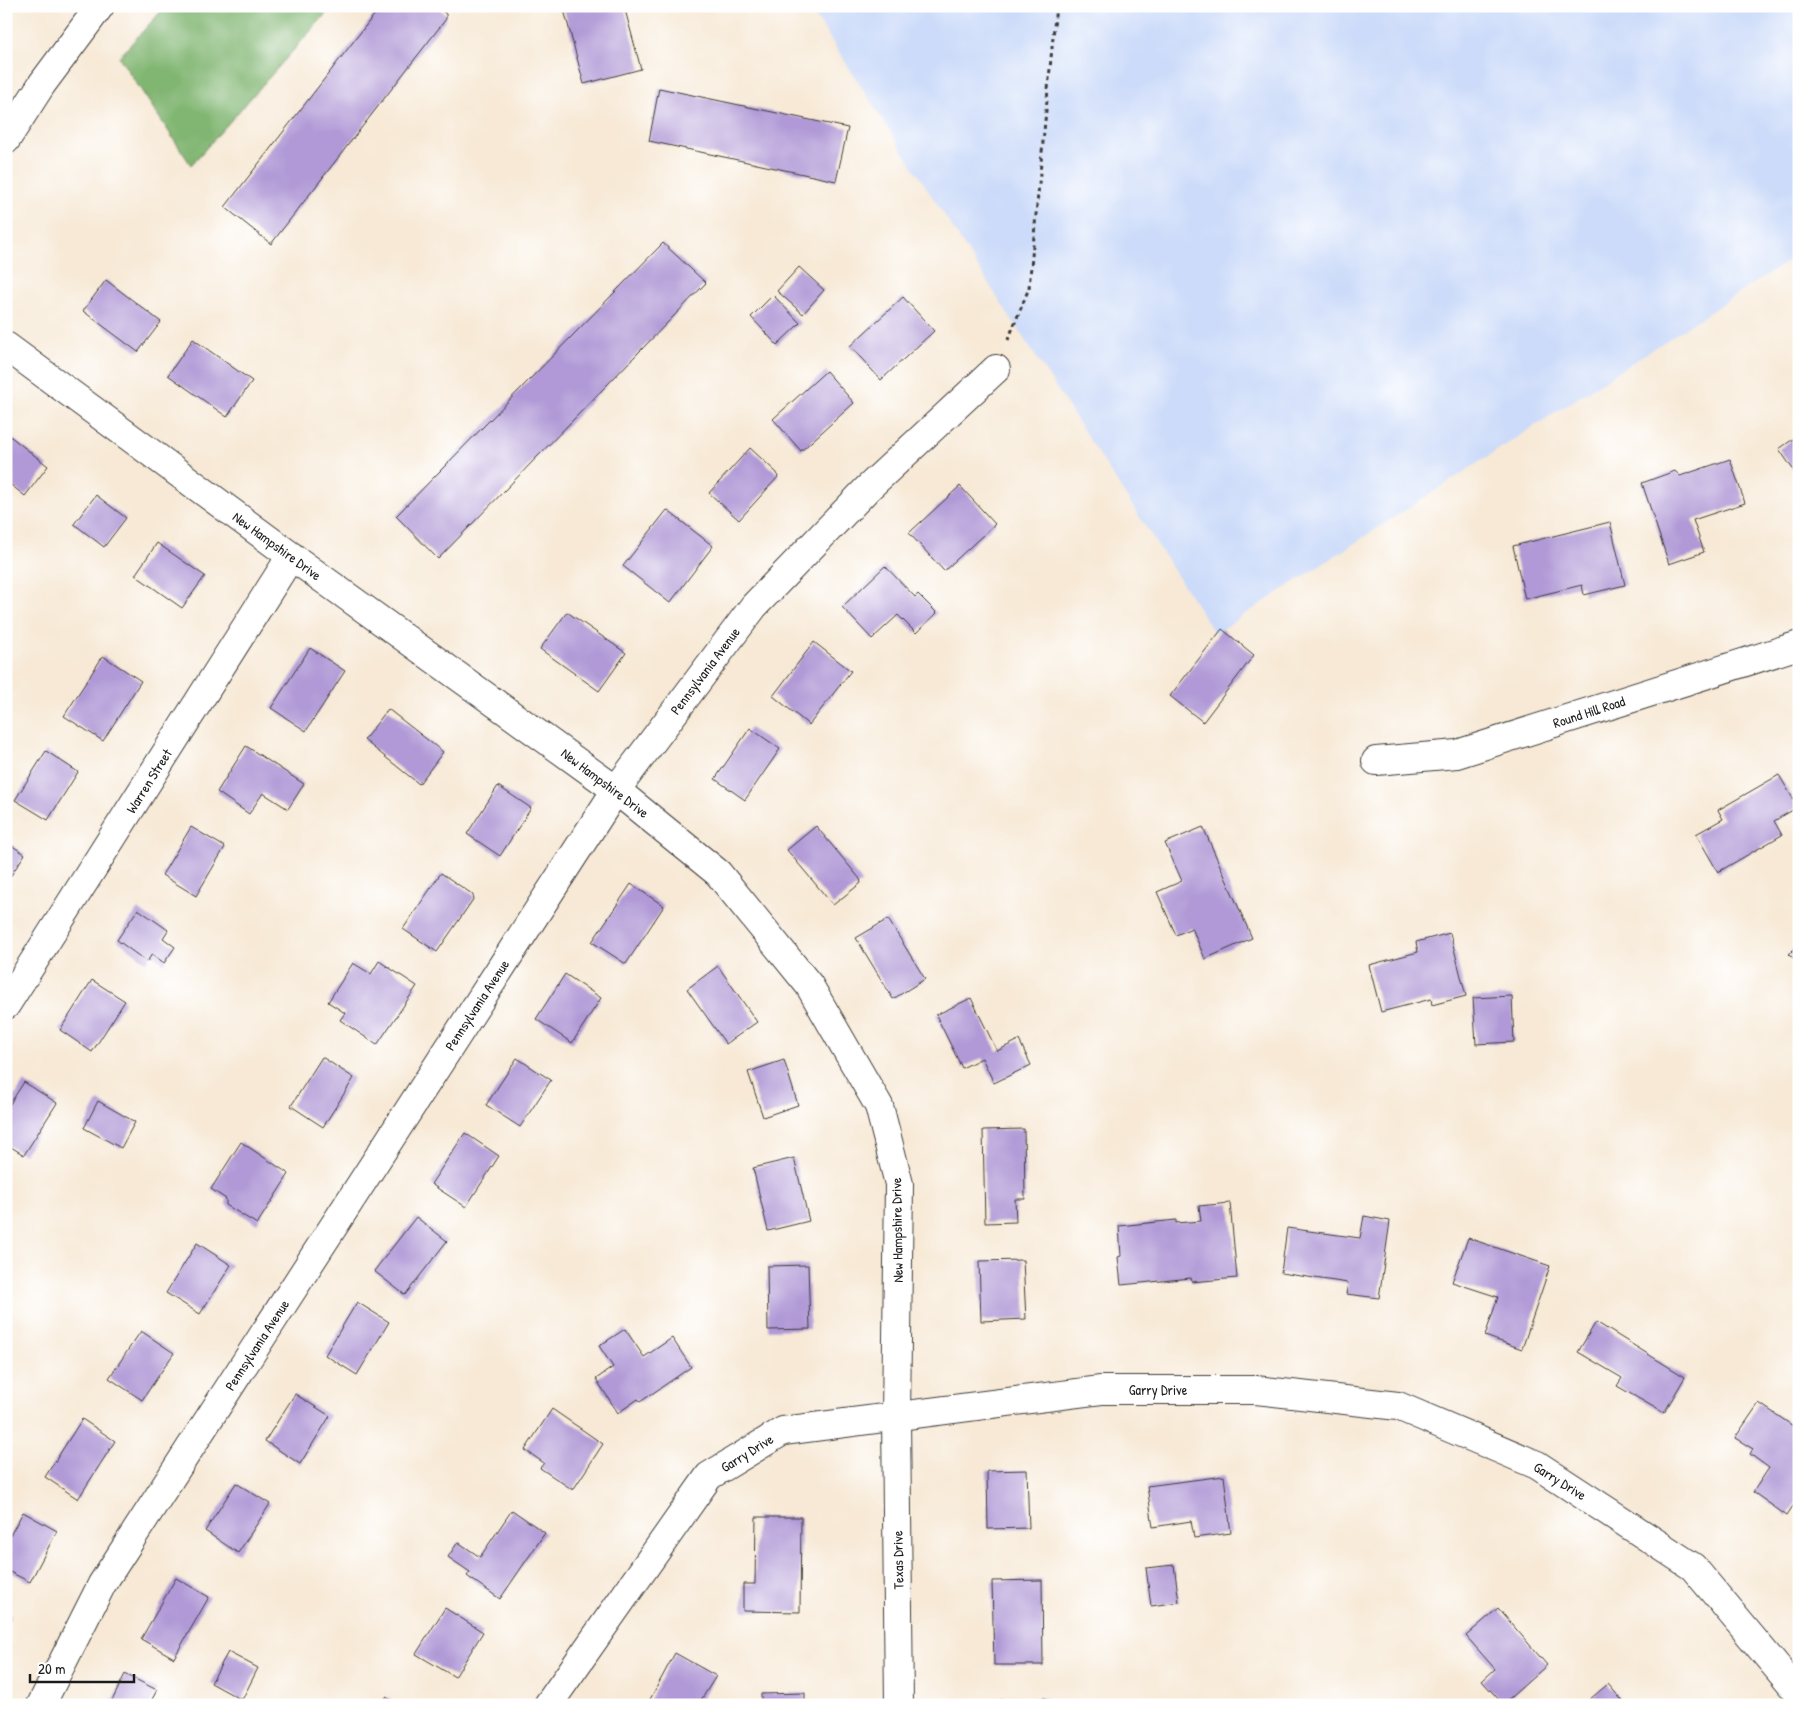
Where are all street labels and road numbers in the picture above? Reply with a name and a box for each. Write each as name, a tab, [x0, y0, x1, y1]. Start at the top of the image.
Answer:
street label: New Hampshire Drive	[229, 507, 326, 585]
street label: Pennsylvania Avenue	[665, 623, 745, 719]
street label: Round Hill Road	[1550, 691, 1628, 732]
street label: New Hampshire Drive	[557, 743, 653, 823]
street label: Warren Street	[121, 745, 176, 817]
street label: Pennsylvania Avenue	[440, 955, 514, 1054]
street label: New Hampshire Drive	[886, 1177, 908, 1283]
street label: Pennsylvania Avenue	[220, 1295, 294, 1394]
street label: Garry Drive	[1129, 1380, 1188, 1400]
street label: Garry Drive	[717, 1429, 777, 1477]
street label: Garry Drive	[1530, 1457, 1590, 1505]
street label: Texas Drive	[887, 1530, 908, 1590]

